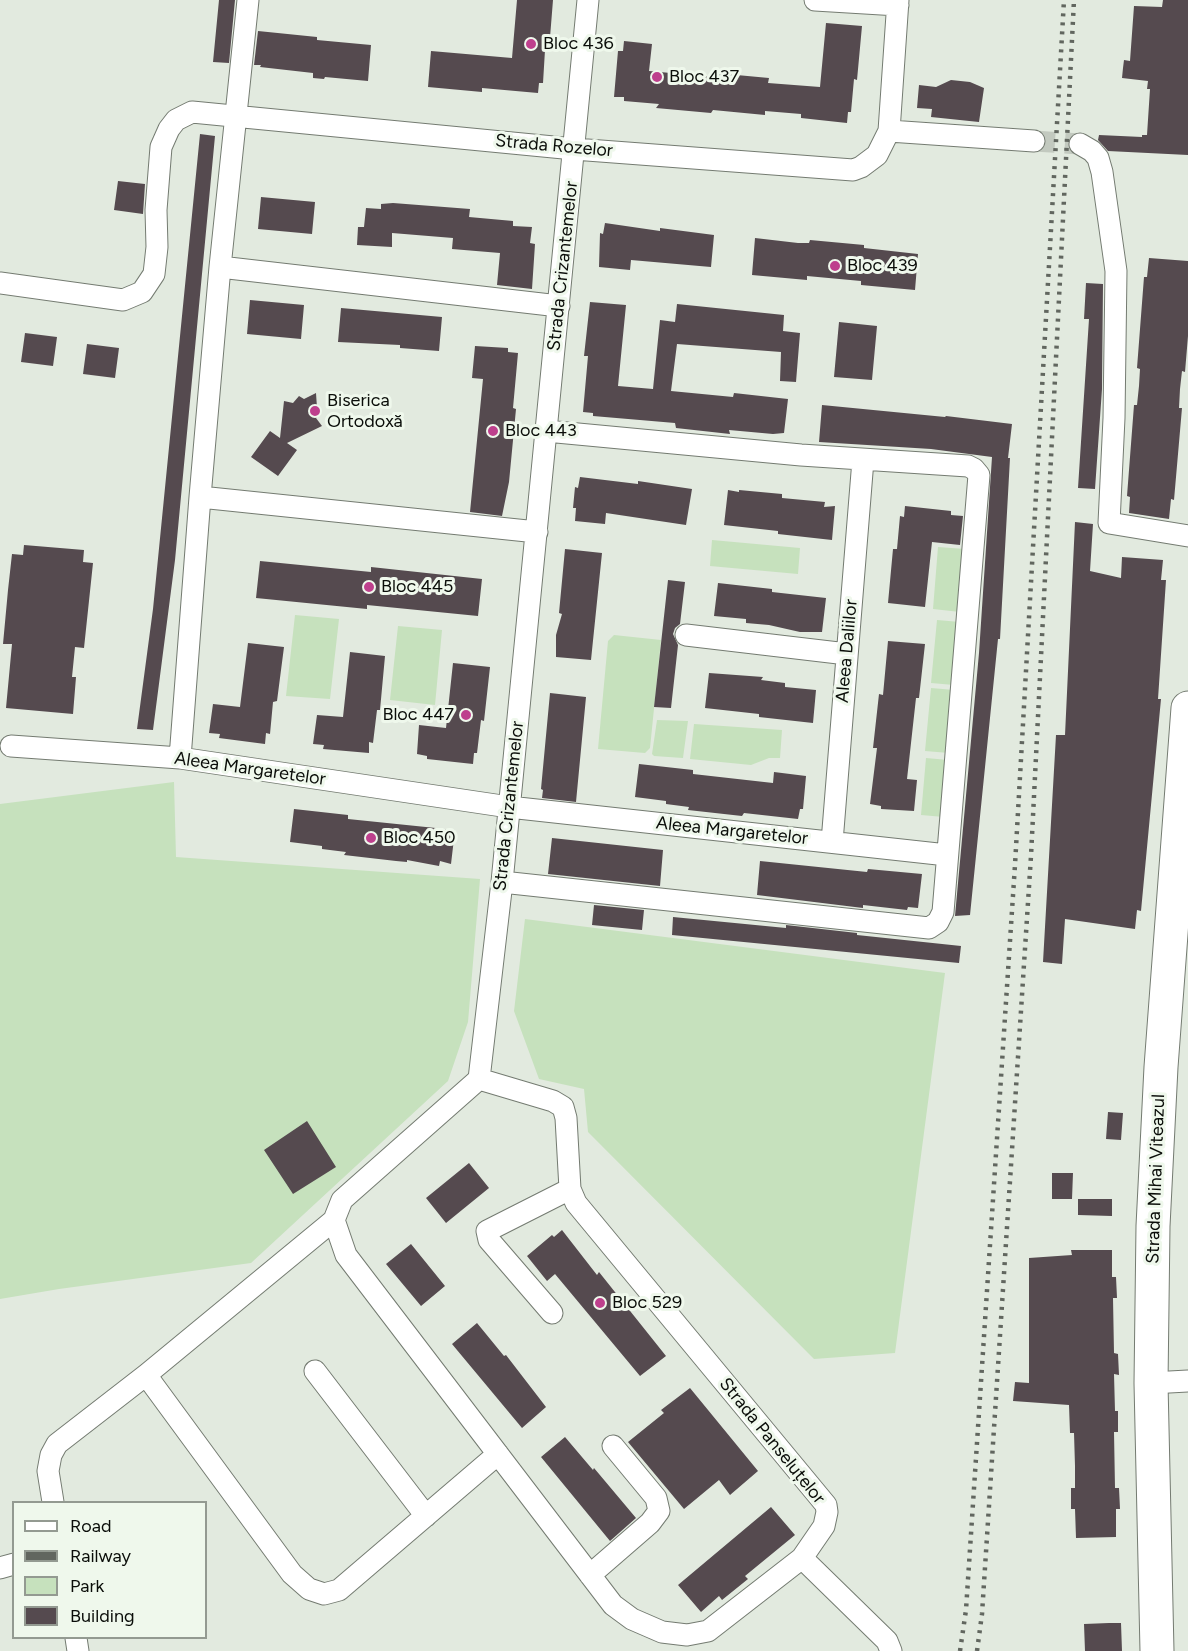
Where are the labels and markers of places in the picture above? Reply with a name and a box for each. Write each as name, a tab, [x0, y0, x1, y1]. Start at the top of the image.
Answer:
place label: Bloc 436	[543, 33, 614, 55]
marker: Bloc 436	[524, 37, 538, 51]
place label: Bloc 437	[669, 66, 739, 88]
marker: Bloc 437	[650, 70, 664, 84]
place label: Bloc 439	[847, 255, 918, 277]
marker: Bloc 439	[828, 259, 842, 273]
place label: Biserica Ortodoxă	[327, 390, 403, 432]
marker: Biserica Ortodoxă	[308, 404, 322, 418]
place label: Bloc 443	[505, 420, 577, 442]
marker: Bloc 443	[486, 424, 500, 438]
place label: Bloc 445	[381, 576, 453, 598]
marker: Bloc 445	[362, 580, 376, 594]
place label: Bloc 447	[382, 704, 454, 726]
marker: Bloc 447	[459, 708, 473, 722]
place label: Bloc 450	[383, 827, 456, 849]
marker: Bloc 450	[364, 831, 378, 845]
place label: Bloc 529	[612, 1292, 682, 1314]
marker: Bloc 529	[593, 1296, 607, 1310]

